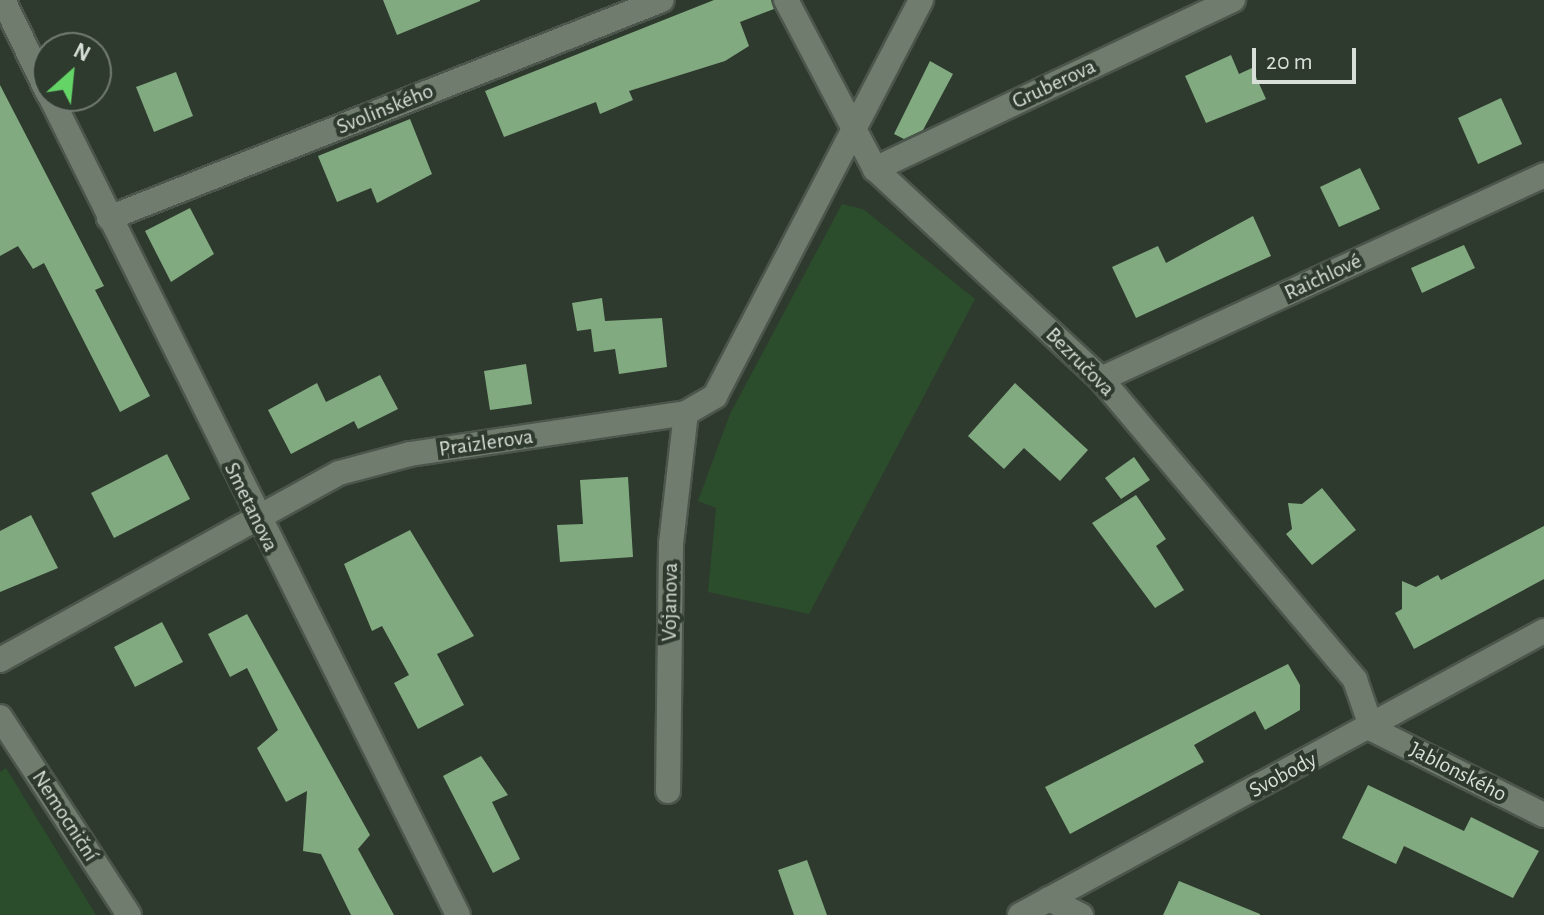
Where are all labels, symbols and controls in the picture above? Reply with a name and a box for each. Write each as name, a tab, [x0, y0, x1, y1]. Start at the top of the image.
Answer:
north arrow	[32, 32, 112, 112]
scale bar	[1256, 32, 1360, 82]
text: N	[70, 39, 94, 66]
text: 20 m	[1266, 50, 1313, 74]
street label: Gruberova	[1008, 53, 1100, 115]
street label: Svolinského	[333, 78, 437, 140]
street label: Raichlové	[1280, 248, 1366, 306]
street label: Bezručova	[1040, 322, 1120, 402]
street label: Praizlerova	[437, 423, 535, 463]
street label: Smetanova	[218, 458, 284, 556]
street label: Vojanova	[656, 562, 684, 642]
street label: Jablonského	[1405, 736, 1511, 808]
street label: Svobody	[1245, 746, 1321, 804]
street label: Nemocniční	[26, 766, 104, 866]

